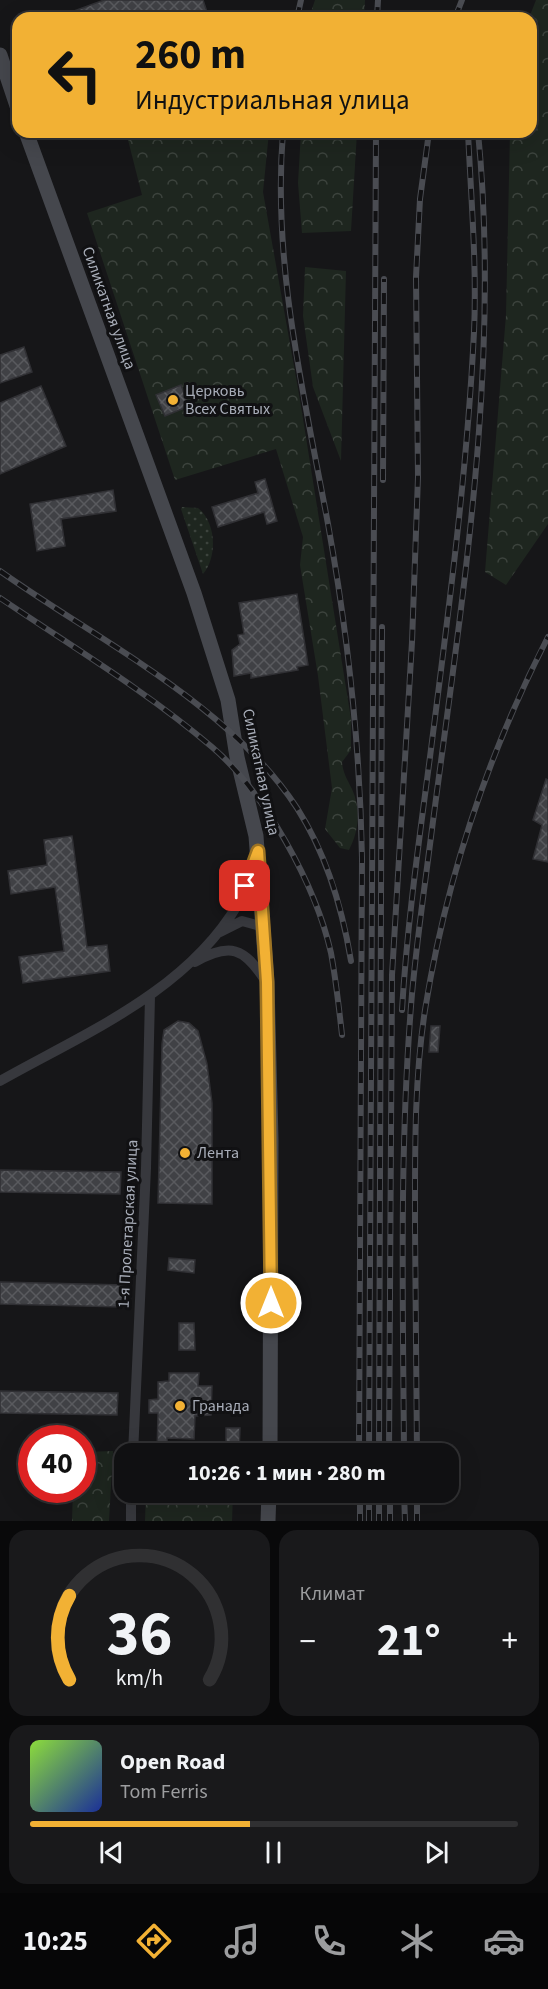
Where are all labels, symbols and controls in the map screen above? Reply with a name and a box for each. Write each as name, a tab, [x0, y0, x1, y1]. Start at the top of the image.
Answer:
text: 260 m	[135, 25, 246, 85]
icon: left	[36, 36, 114, 114]
text: Индустриальная улица	[135, 81, 410, 120]
street label: Силикатная улица	[77, 244, 141, 372]
place label: Церковь Всех Святых	[185, 380, 270, 420]
marker: Церковь Всех Святых	[166, 393, 180, 407]
street label: Силикатная улица	[237, 707, 285, 837]
pin	[219, 860, 270, 911]
icon: arrive	[228, 869, 261, 902]
street label: 1-я Пролетарская улица	[113, 1139, 143, 1309]
place label: Лента	[197, 1142, 239, 1164]
marker: Лента	[178, 1146, 192, 1160]
position arrow	[239, 1271, 303, 1335]
place label: Гранада	[192, 1395, 249, 1417]
marker: Гранада	[173, 1399, 187, 1413]
speed limit sign: 40	[18, 1425, 96, 1503]
text: 10:26 · 1 мин · 280 m	[187, 1457, 386, 1489]
text: Климат	[300, 1580, 365, 1608]
text: 36	[106, 1590, 172, 1679]
text: 21°	[377, 1609, 441, 1673]
text: −	[300, 1618, 316, 1665]
text: +	[502, 1618, 518, 1665]
text: km/h	[115, 1663, 163, 1694]
text: Open Road	[120, 1746, 225, 1778]
text: Tom Ferris	[120, 1778, 208, 1806]
icon: previous	[95, 1836, 128, 1869]
icon: pause	[257, 1836, 290, 1869]
icon: next	[420, 1836, 453, 1869]
icon: directions	[133, 1920, 175, 1962]
icon: music	[221, 1920, 263, 1962]
icon: phone	[308, 1920, 350, 1962]
icon: climate	[396, 1920, 438, 1962]
icon: car	[483, 1920, 525, 1962]
text: 10:25	[23, 1922, 88, 1961]

